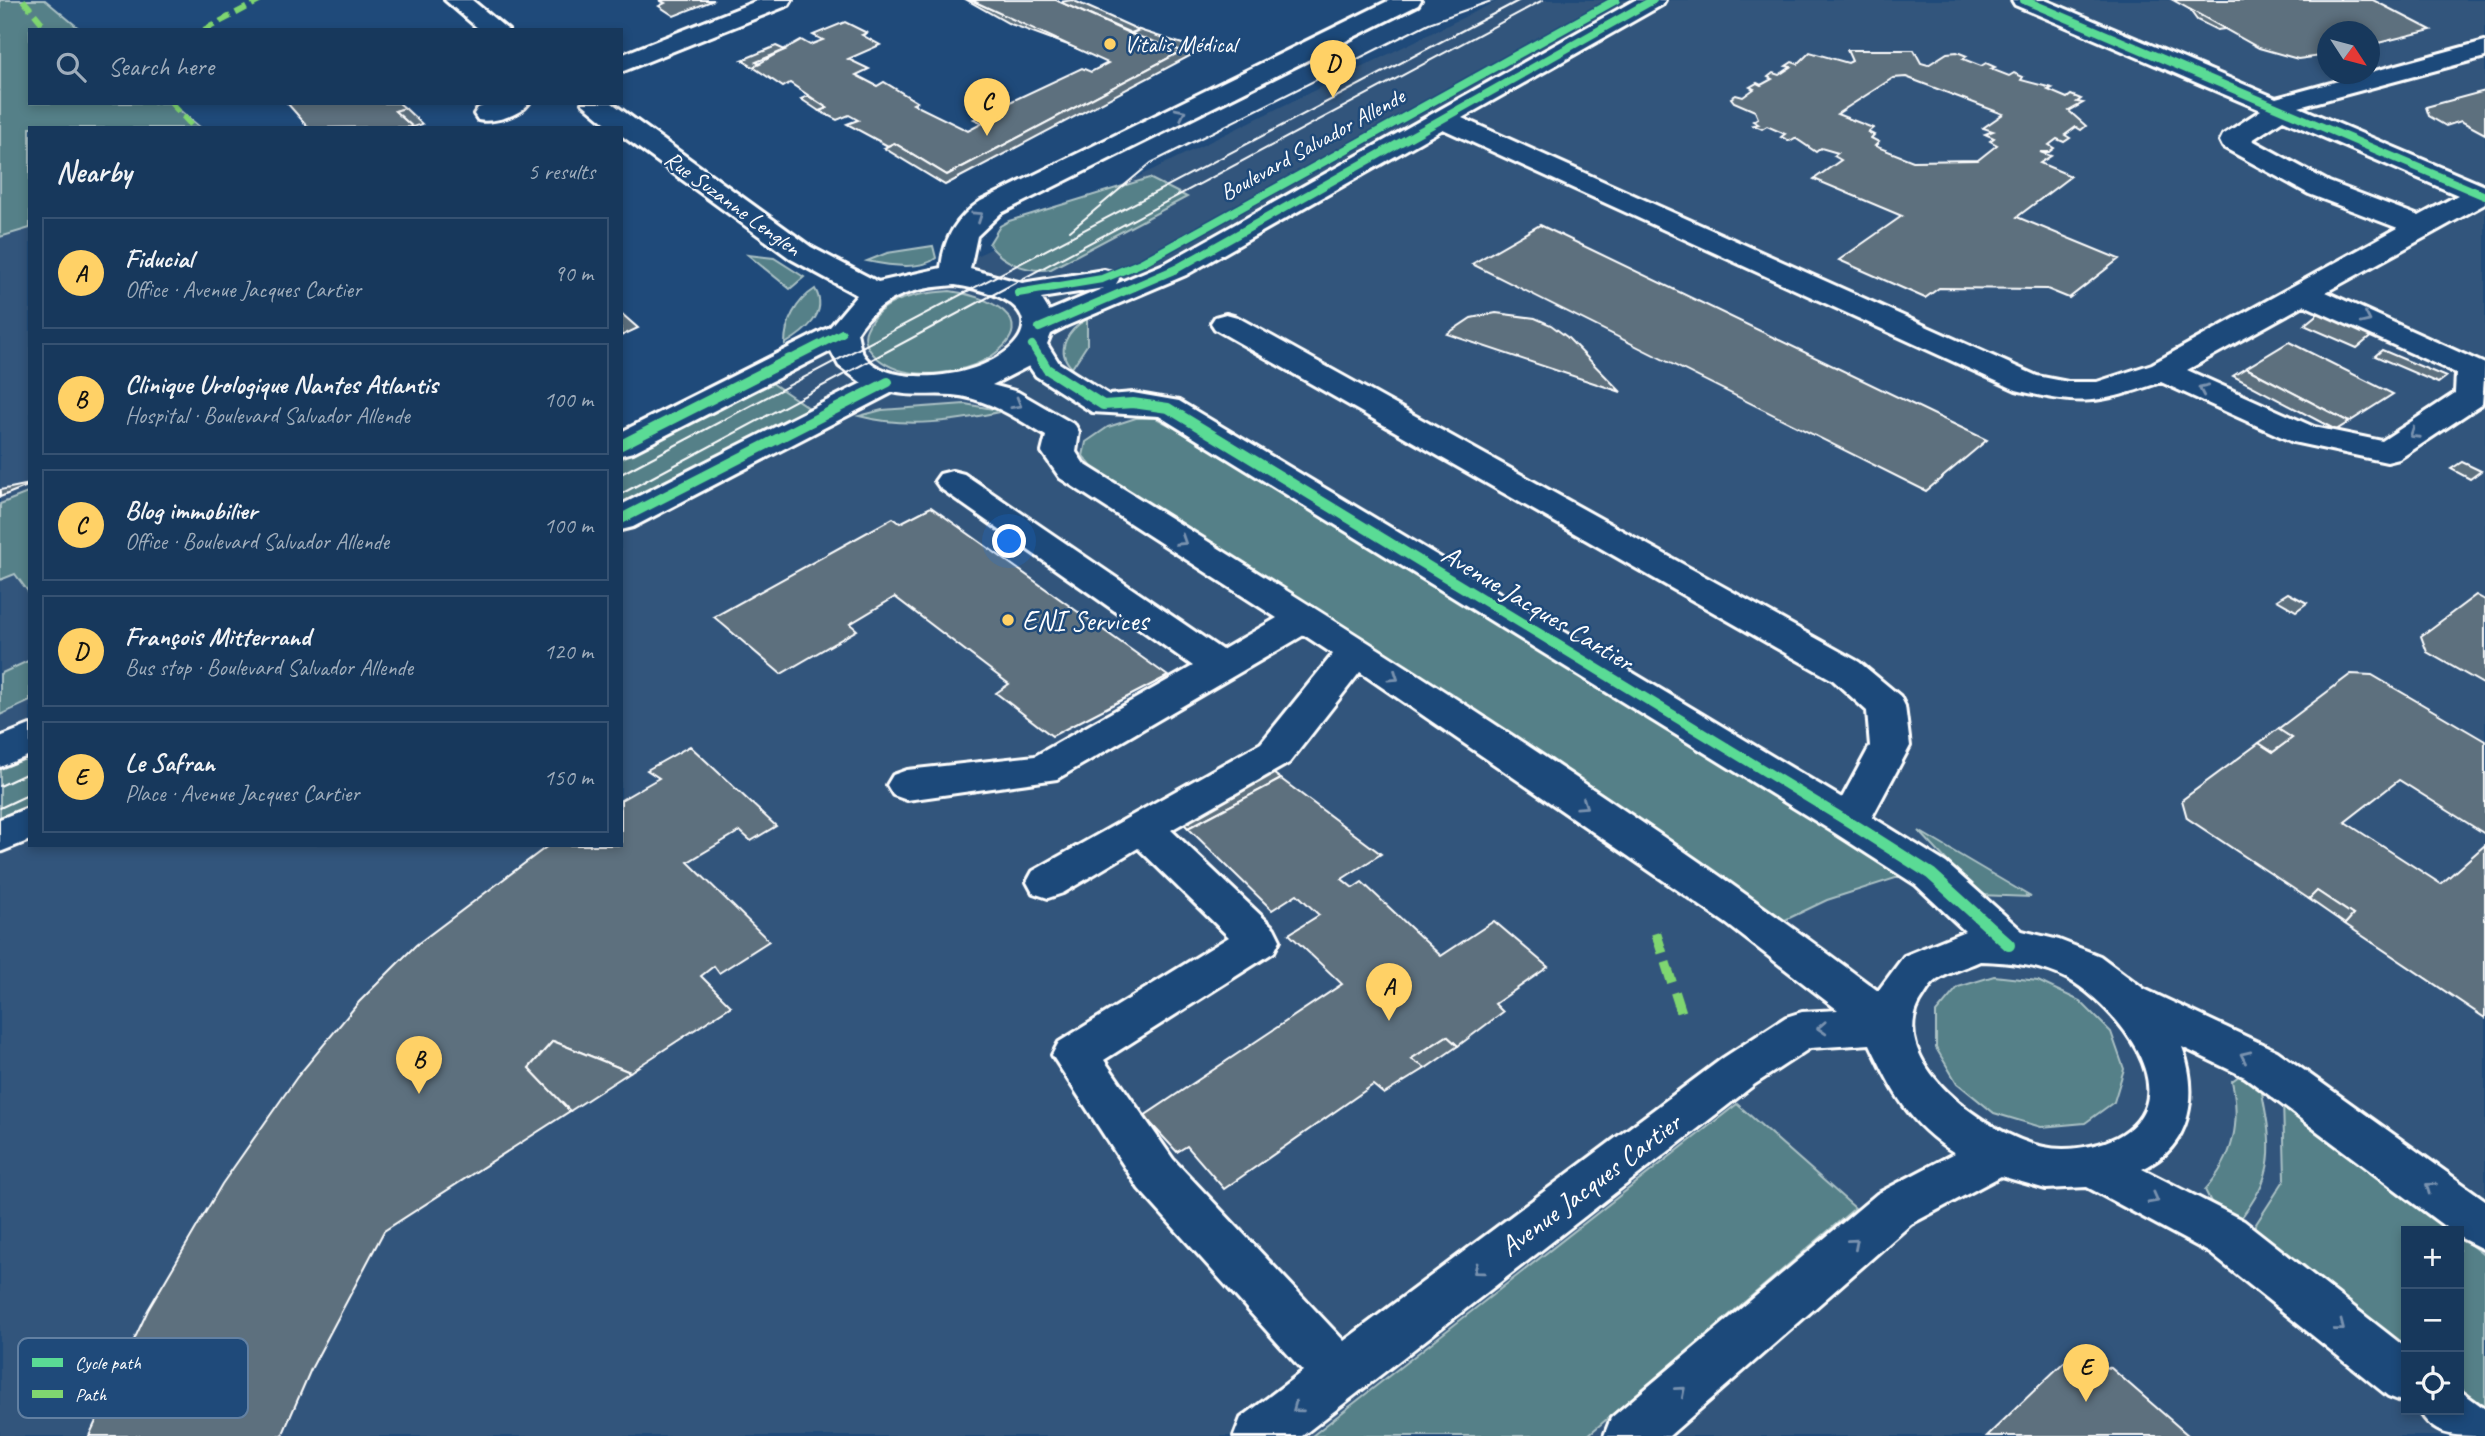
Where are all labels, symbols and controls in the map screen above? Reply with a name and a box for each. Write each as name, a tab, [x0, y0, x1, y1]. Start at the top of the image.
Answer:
north arrow	[2317, 21, 2380, 84]
search box	[28, 28, 623, 105]
place label: Vitalis Médical	[1124, 30, 1241, 59]
marker: Vitalis Médical	[1102, 36, 1118, 52]
pin: D	[1310, 40, 1356, 98]
icon: search	[52, 48, 90, 86]
text: Search here	[108, 50, 214, 83]
pin: C	[964, 78, 1010, 136]
street label: Boulevard Salvador Allende	[1215, 81, 1411, 207]
one-way arrow	[1174, 108, 1186, 122]
street label: Rue Suzanne Lenglen	[659, 144, 807, 263]
text: Nearby	[56, 153, 132, 191]
text: 5 results	[528, 157, 595, 186]
one-way arrow	[971, 211, 984, 224]
text: Fiducial	[125, 242, 193, 275]
text: A	[75, 259, 87, 288]
text: 90 m	[554, 259, 593, 288]
text: Office · Avenue Jacques Cartier	[125, 275, 361, 304]
one-way arrow	[2359, 311, 2372, 325]
text: Clinique Urologique Nantes Atlantis	[125, 368, 438, 401]
one-way arrow	[2198, 383, 2210, 397]
text: B	[75, 385, 87, 414]
text: 100 m	[544, 385, 593, 414]
one-way arrow	[1009, 396, 1022, 409]
text: Hospital · Boulevard Salvador Allende	[125, 401, 410, 430]
one-way arrow	[2408, 426, 2421, 439]
text: Blog immobilier	[125, 494, 257, 527]
text: C	[76, 511, 86, 540]
text: 100 m	[544, 511, 593, 540]
your location	[992, 524, 1026, 558]
text: Office · Boulevard Salvador Allende	[125, 527, 389, 556]
one-way arrow	[1175, 533, 1188, 546]
street label: Avenue Jacques Cartier	[1435, 536, 1642, 679]
place label: ENI Services	[1022, 603, 1150, 638]
marker: ENI Services	[1000, 612, 1016, 628]
text: François Mitterrand	[125, 620, 310, 653]
text: D	[74, 637, 88, 666]
text: 120 m	[544, 637, 593, 666]
text: Bus stop · Boulevard Salvador Allende	[125, 653, 413, 682]
one-way arrow	[1386, 669, 1399, 682]
text: Le Safran	[125, 746, 215, 779]
text: E	[75, 763, 87, 792]
text: 150 m	[544, 763, 593, 792]
text: Place · Avenue Jacques Cartier	[125, 779, 360, 808]
one-way arrow	[1575, 796, 1588, 809]
pin: A	[1366, 963, 1412, 1021]
one-way arrow	[1816, 1021, 1827, 1036]
pin: B	[396, 1036, 442, 1094]
one-way arrow	[2239, 1050, 2252, 1064]
street label: Avenue Jacques Cartier	[1493, 1104, 1689, 1264]
one-way arrow	[2425, 1183, 2438, 1196]
one-way arrow	[2147, 1190, 2159, 1204]
map controls	[2401, 1226, 2464, 1415]
button: +	[2401, 1226, 2464, 1289]
one-way arrow	[1846, 1239, 1859, 1251]
one-way arrow	[1473, 1261, 1485, 1274]
button: −	[2401, 1289, 2464, 1352]
one-way arrow	[2332, 1319, 2345, 1331]
legend	[18, 1338, 248, 1418]
pin: E	[2063, 1344, 2109, 1402]
text: Cycle path	[75, 1351, 141, 1375]
button: locate	[2401, 1352, 2464, 1415]
text: Path	[75, 1383, 108, 1407]
one-way arrow	[1674, 1387, 1686, 1400]
one-way arrow	[1292, 1399, 1305, 1412]

